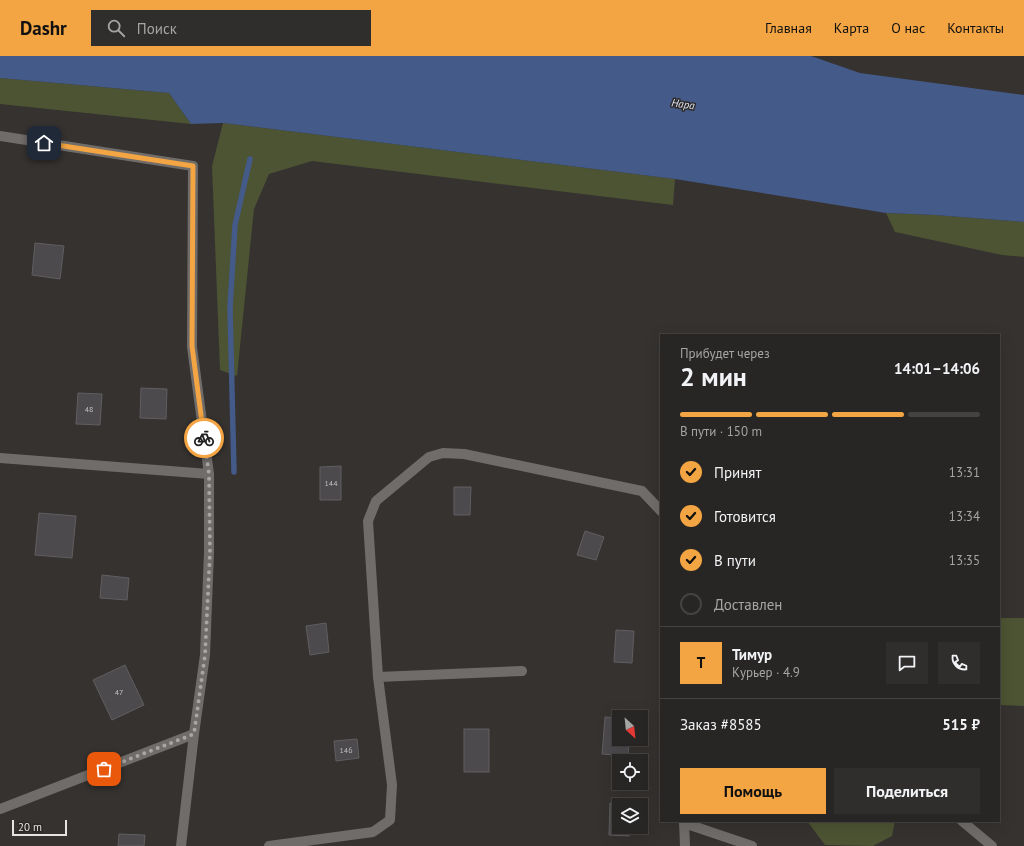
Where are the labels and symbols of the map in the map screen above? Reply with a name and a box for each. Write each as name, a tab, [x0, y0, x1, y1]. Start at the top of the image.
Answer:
water label: Нара	[670, 95, 696, 113]
pin	[27, 126, 61, 160]
house number: 48	[85, 404, 93, 414]
courier	[184, 418, 224, 458]
house number: 144	[324, 478, 338, 488]
house number: 47	[115, 687, 123, 697]
north arrow	[612, 710, 648, 746]
house number: 146	[339, 745, 353, 755]
pin	[87, 752, 121, 786]
scale bar	[12, 818, 67, 837]

